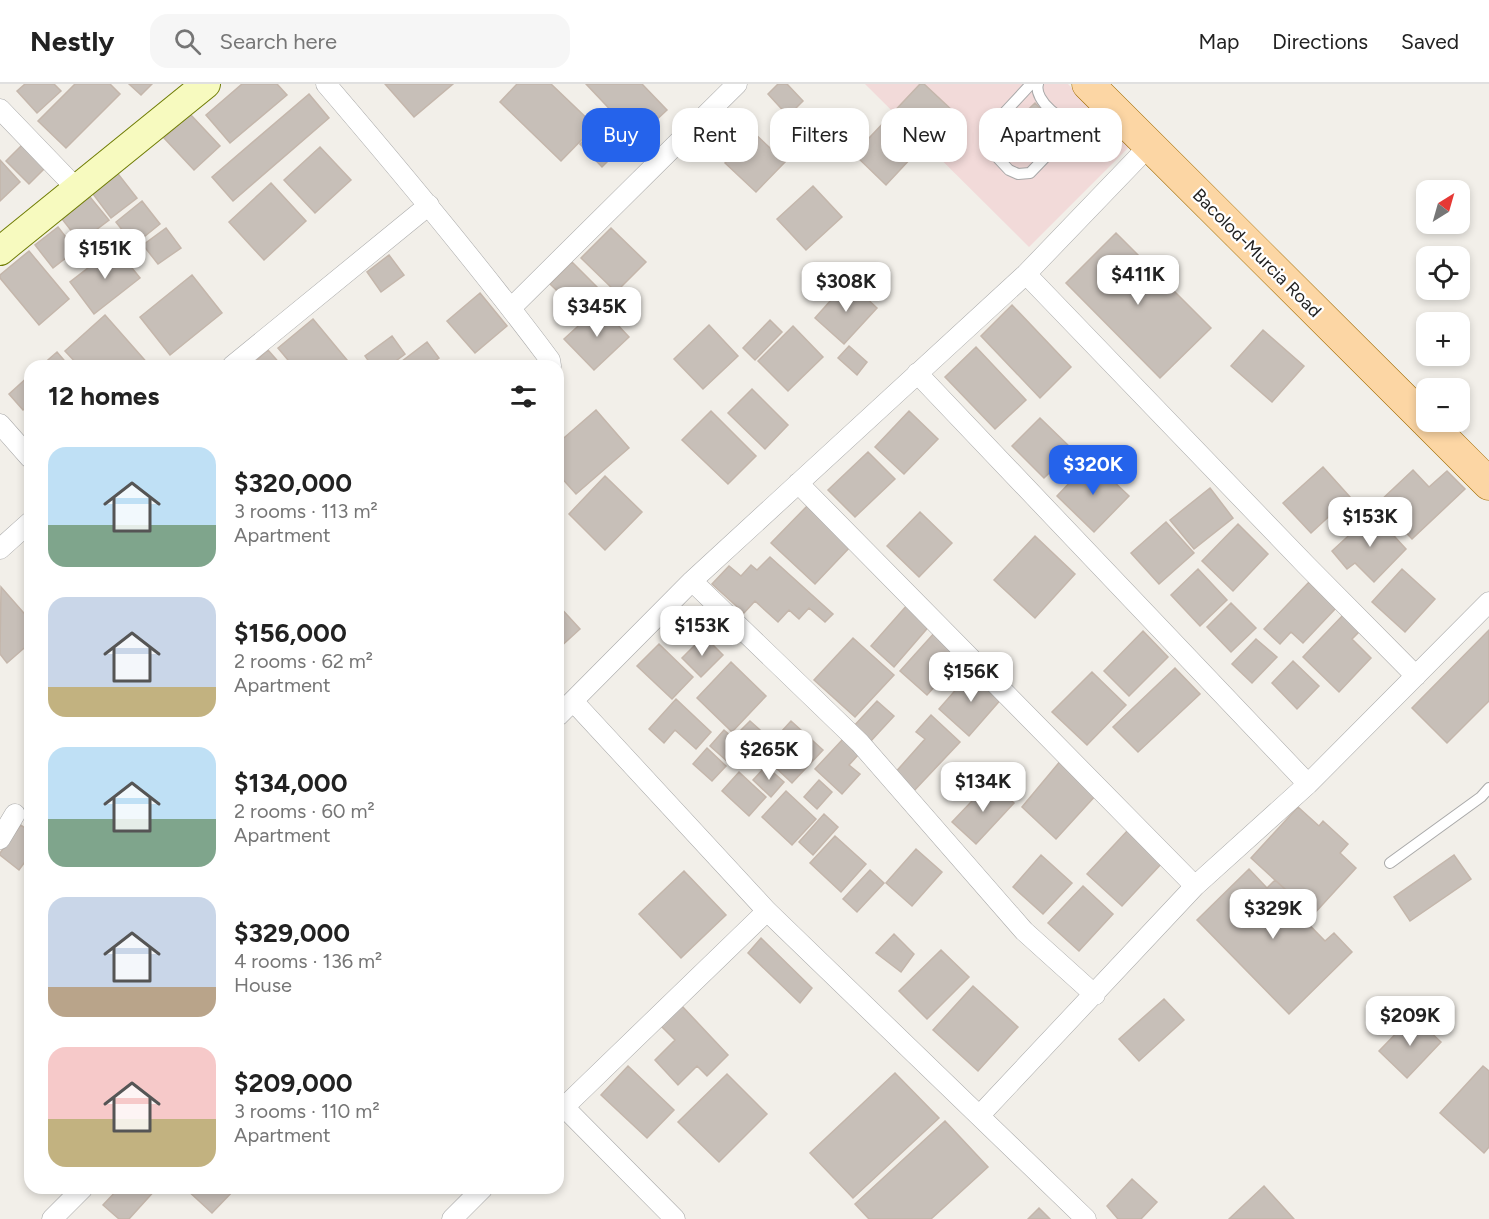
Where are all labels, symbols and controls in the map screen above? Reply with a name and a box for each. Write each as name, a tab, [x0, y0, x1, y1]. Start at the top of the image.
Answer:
search box	[150, 14, 570, 68]
text: Nestly	[30, 24, 114, 58]
icon: search	[171, 25, 204, 58]
text: Search here	[219, 28, 337, 55]
text: Map	[1198, 29, 1239, 54]
text: Directions	[1272, 29, 1368, 54]
text: Saved	[1401, 29, 1459, 54]
chip: Buy	[582, 108, 660, 162]
chip: Rent	[672, 108, 758, 162]
chip: Filters	[770, 108, 869, 162]
chip: New	[881, 108, 967, 162]
chip: Apartment	[979, 108, 1122, 162]
north arrow	[1416, 180, 1470, 234]
map controls	[1416, 180, 1470, 432]
street label: Bacolod-Murcia Road	[1188, 184, 1326, 322]
pin: $151K	[63, 229, 147, 280]
text: $151K	[79, 236, 131, 260]
button: locate	[1416, 246, 1470, 300]
pin: $411K	[1096, 255, 1180, 306]
pin: $308K	[804, 262, 888, 313]
text: $411K	[1111, 262, 1165, 286]
text: $308K	[816, 269, 876, 293]
pin: $345K	[555, 287, 639, 338]
text: $345K	[567, 294, 627, 318]
button: +	[1416, 312, 1470, 366]
button: −	[1416, 378, 1470, 432]
text: 12 homes	[48, 380, 159, 412]
icon: filters	[507, 380, 540, 413]
pin: $320K	[1051, 445, 1135, 496]
text: $320K	[1063, 452, 1123, 476]
text: $320,000	[234, 467, 352, 499]
icon: home	[96, 471, 168, 543]
pin: $153K	[1328, 497, 1412, 548]
text: 3 rooms · 113 m²	[234, 499, 378, 523]
text: $153K	[1342, 504, 1398, 528]
text: Apartment	[234, 523, 331, 547]
pin: $153K	[660, 606, 744, 657]
text: $153K	[674, 613, 730, 637]
text: $156,000	[234, 617, 347, 649]
icon: home	[96, 621, 168, 693]
text: 2 rooms · 62 m²	[234, 649, 373, 673]
pin: $156K	[929, 652, 1013, 703]
text: $156K	[943, 659, 999, 683]
text: Apartment	[234, 673, 331, 697]
pin: $265K	[727, 730, 811, 781]
text: $265K	[739, 737, 799, 761]
pin: $134K	[941, 762, 1025, 813]
text: $134,000	[234, 767, 348, 799]
text: $134K	[955, 769, 1011, 793]
icon: home	[96, 771, 168, 843]
text: 2 rooms · 60 m²	[234, 799, 375, 823]
text: Apartment	[234, 823, 331, 847]
pin: $329K	[1231, 889, 1315, 940]
text: $329K	[1244, 896, 1302, 920]
text: $329,000	[234, 917, 350, 949]
icon: home	[96, 921, 168, 993]
text: 4 rooms · 136 m²	[234, 949, 382, 973]
text: House	[234, 973, 292, 997]
pin: $209K	[1368, 996, 1452, 1047]
text: $209K	[1380, 1003, 1440, 1027]
text: $209,000	[234, 1067, 353, 1099]
icon: home	[96, 1071, 168, 1143]
text: 3 rooms · 110 m²	[234, 1099, 380, 1123]
text: Apartment	[234, 1123, 331, 1147]

